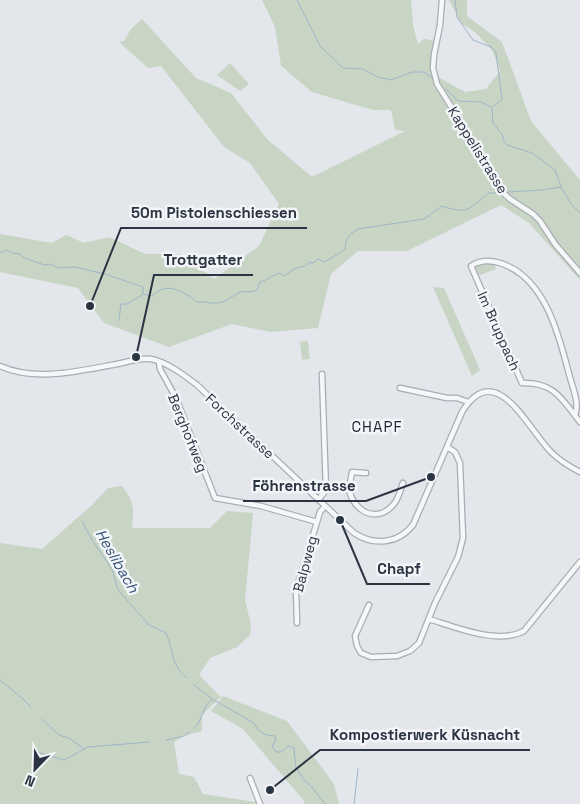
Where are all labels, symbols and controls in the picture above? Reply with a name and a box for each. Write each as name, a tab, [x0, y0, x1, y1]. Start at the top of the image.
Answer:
street label: Kappelistrasse	[444, 103, 512, 197]
callout: 50m Pistolenschiessen	[121, 198, 307, 228]
text: 50m Pistolenschiessen	[131, 203, 297, 222]
callout: Trottgatter	[154, 245, 253, 275]
text: Trottgatter	[164, 250, 243, 269]
street label: Im Bruppach	[473, 289, 525, 373]
street label: Forchstrasse	[202, 389, 278, 463]
street label: Berghofweg	[164, 391, 212, 475]
district label: CHAPF	[351, 417, 403, 436]
callout: Föhrenstrasse	[243, 471, 366, 501]
text: Föhrenstrasse	[252, 476, 356, 495]
water label: Heslibach	[92, 526, 144, 597]
street label: Balpweg	[289, 534, 321, 594]
callout: Chapf	[367, 554, 430, 584]
text: Chapf	[377, 559, 421, 578]
callout: Kompostierwerk Küsnacht	[320, 720, 530, 750]
text: Kompostierwerk Küsnacht	[330, 725, 520, 744]
north arrow	[10, 744, 60, 794]
text: N	[22, 771, 38, 791]

